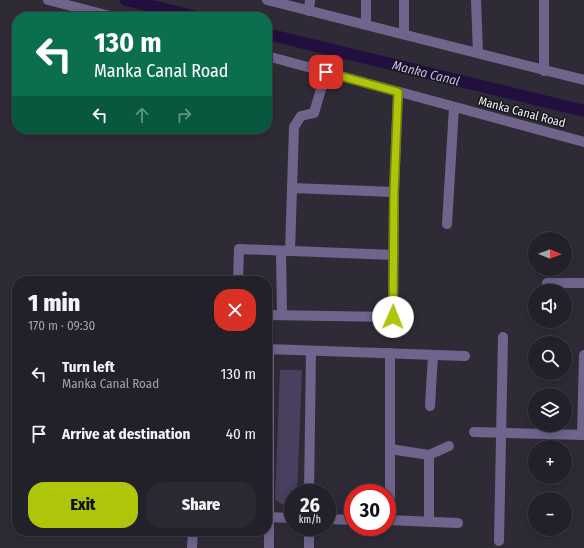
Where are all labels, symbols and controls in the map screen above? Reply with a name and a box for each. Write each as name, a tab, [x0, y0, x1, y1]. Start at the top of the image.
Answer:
text: 130 m	[94, 26, 162, 59]
icon: left	[28, 28, 80, 80]
pin	[309, 55, 343, 89]
water label: Manka Canal	[391, 57, 462, 89]
text: Manka Canal Road	[94, 60, 228, 82]
icon: arrive	[315, 61, 337, 83]
street label: Manka Canal Road	[477, 94, 567, 130]
icon: left	[89, 104, 111, 126]
icon: ahead	[131, 104, 153, 126]
icon: right	[173, 104, 195, 126]
north arrow	[528, 232, 572, 276]
map controls	[528, 232, 572, 536]
button: sound	[528, 284, 572, 328]
text: 1 min	[28, 289, 80, 317]
button: close	[214, 289, 256, 331]
position arrow	[372, 296, 414, 338]
text: 170 m · 09:30	[28, 318, 95, 333]
button: search	[528, 336, 572, 380]
text: Turn left	[62, 358, 115, 376]
icon: left	[28, 363, 50, 385]
text: 130 m	[221, 365, 256, 383]
text: Manka Canal Road	[62, 376, 159, 391]
button: layers	[528, 388, 572, 432]
icon: arrive	[28, 423, 50, 445]
text: Arrive at destination	[62, 425, 190, 443]
text: 40 m	[226, 425, 256, 443]
button: +	[528, 440, 572, 484]
button: Exit	[28, 482, 138, 528]
button: Share	[146, 482, 256, 528]
speed limit sign: 30	[344, 484, 396, 536]
button: −	[528, 492, 572, 536]
text: 26	[300, 493, 320, 517]
text: km/h	[299, 514, 321, 526]

